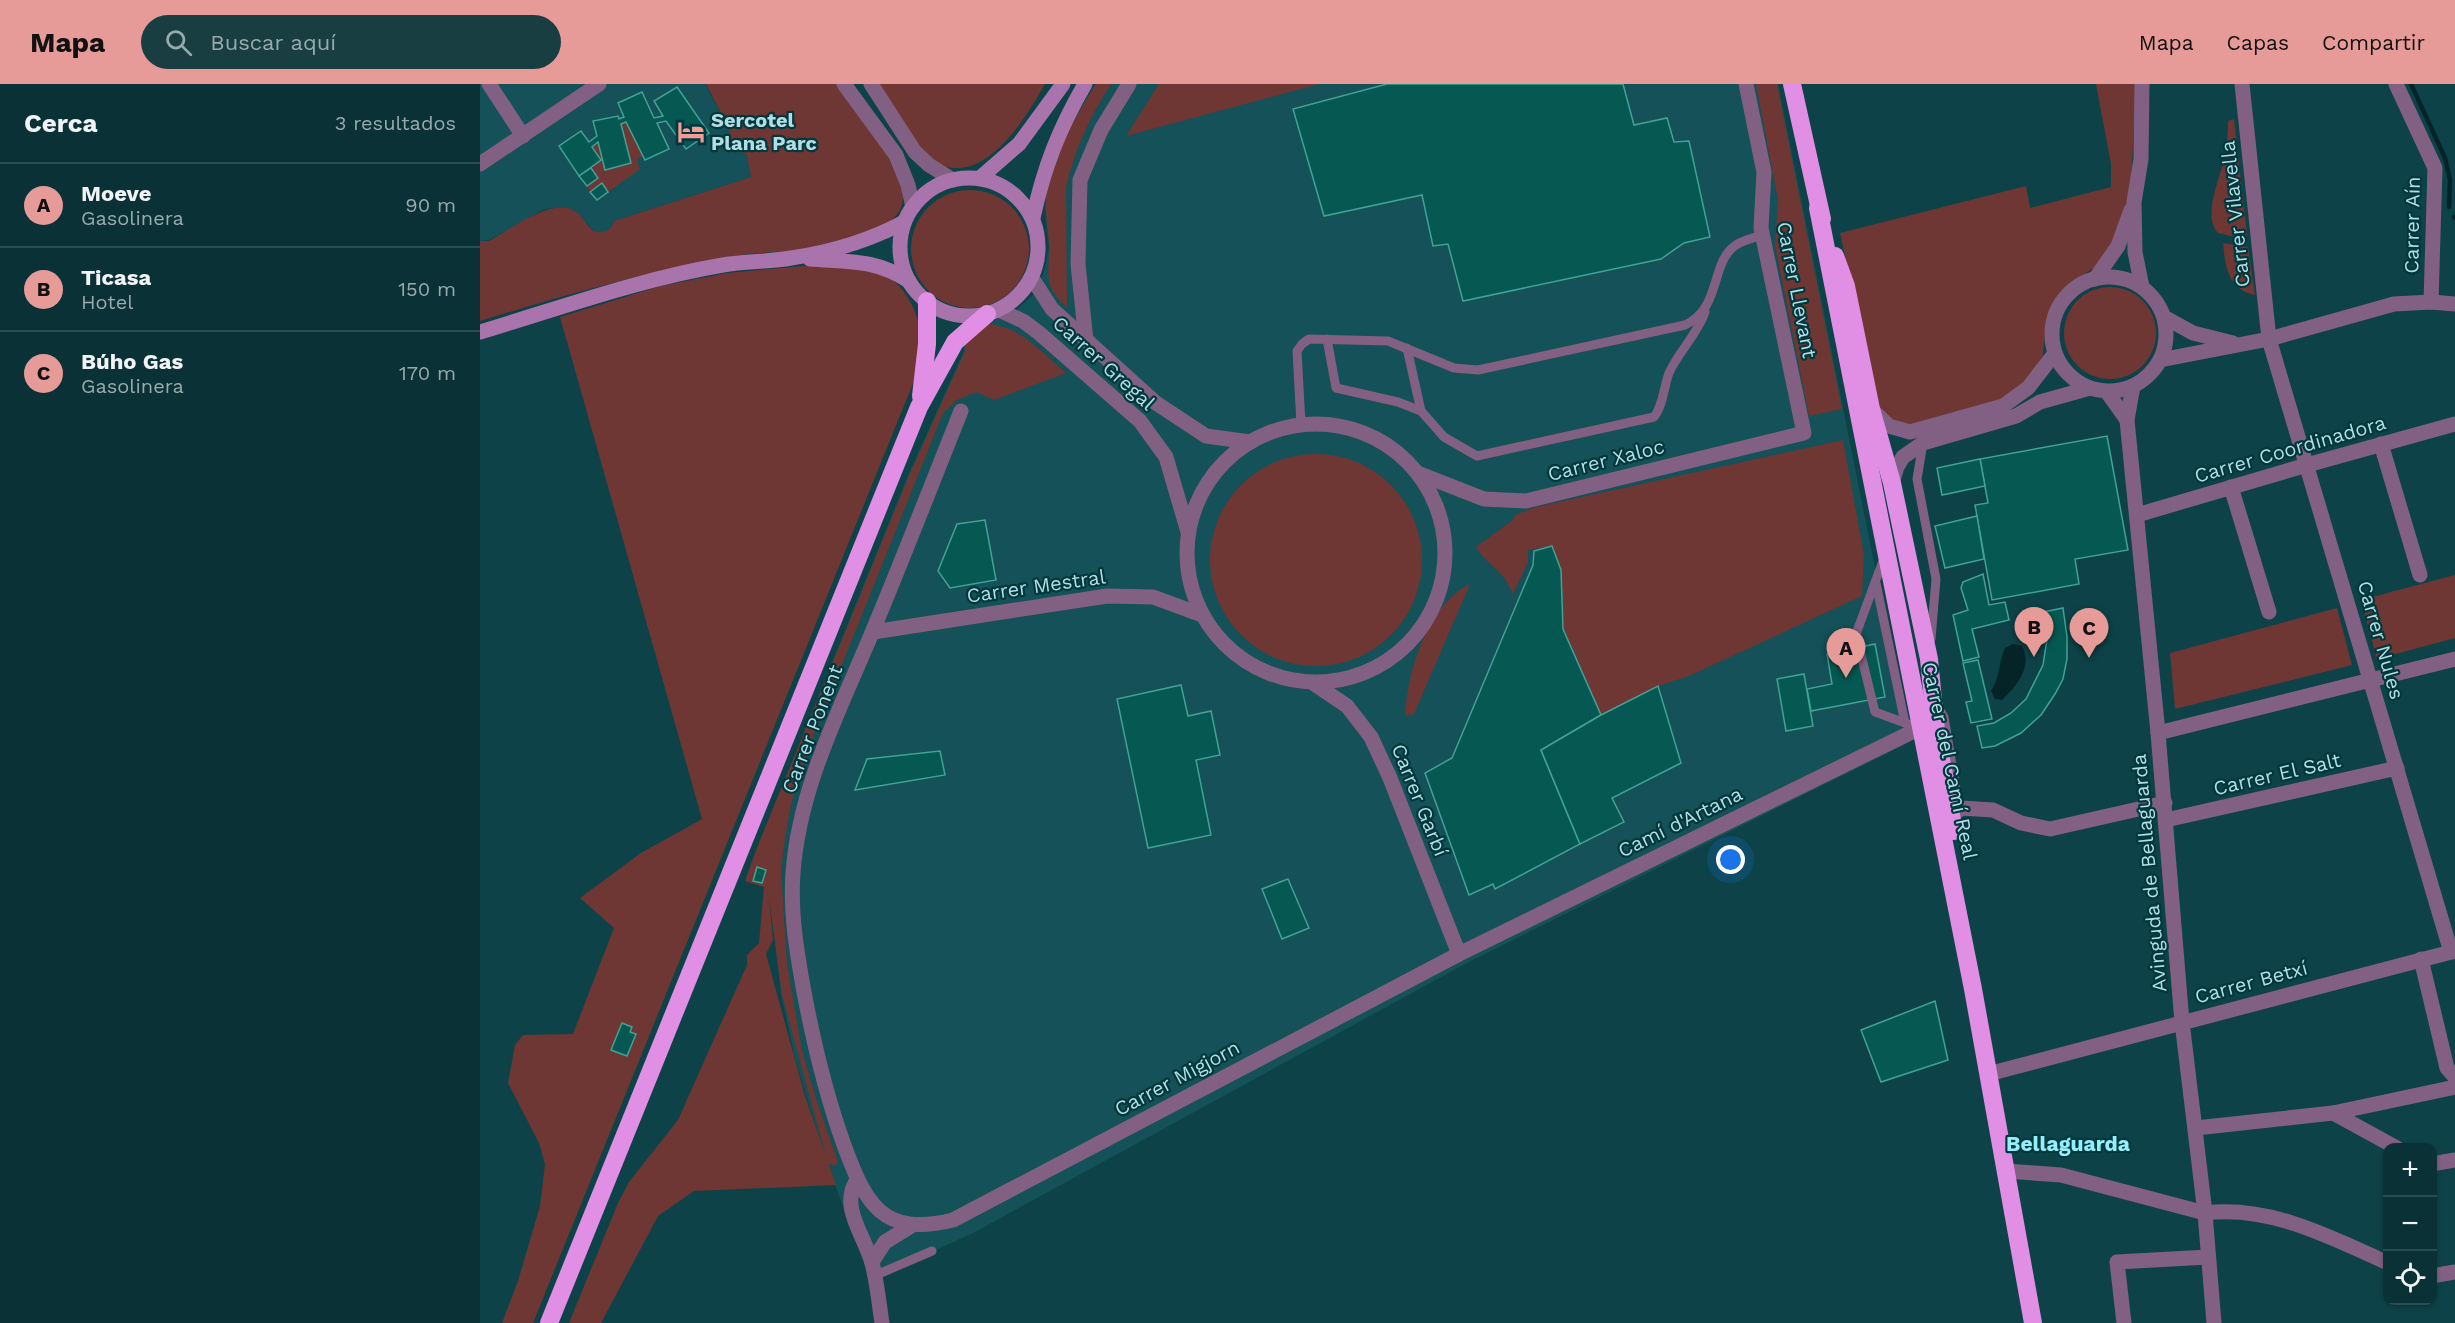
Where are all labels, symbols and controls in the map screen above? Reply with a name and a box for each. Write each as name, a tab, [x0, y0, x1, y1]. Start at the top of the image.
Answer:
search box	[141, 15, 561, 69]
text: Mapa	[30, 26, 105, 59]
icon: search	[162, 26, 195, 59]
text: Buscar aquí	[210, 30, 336, 55]
text: Mapa	[2139, 30, 2194, 55]
text: Capas	[2227, 30, 2289, 55]
text: Compartir	[2322, 30, 2425, 55]
text: Cerca	[24, 108, 98, 138]
place label: Sercotel Plana Parc	[711, 108, 817, 155]
text: 3 resultados	[335, 111, 456, 135]
hotel icon: Sercotel Plana Parc	[676, 117, 706, 147]
street label: Carrer Vilavella	[2215, 139, 2255, 289]
street label: Carrer Aín	[2399, 176, 2425, 274]
text: Moeve	[81, 181, 151, 206]
text: A	[37, 193, 50, 217]
text: 90 m	[405, 193, 456, 217]
text: Gasolinera	[81, 206, 184, 230]
street label: Carrer Llevant	[1772, 220, 1822, 361]
text: Ticasa	[81, 265, 151, 290]
text: B	[37, 277, 50, 301]
text: 150 m	[398, 277, 456, 301]
text: Hotel	[81, 290, 133, 314]
street label: Carrer Gregal	[1048, 311, 1160, 415]
text: Búho Gas	[81, 349, 183, 374]
text: C	[37, 361, 50, 385]
text: 170 m	[399, 361, 456, 385]
text: Gasolinera	[81, 374, 184, 398]
street label: Carrer Coordinadora	[2192, 410, 2388, 488]
street label: Carrer Xaloc	[1545, 434, 1667, 486]
street label: Carrer Mestral	[965, 564, 1107, 608]
street label: Carrer Nules	[2353, 578, 2409, 702]
pin: B	[2014, 608, 2054, 657]
pin: C	[2070, 608, 2108, 658]
pin: A	[1826, 628, 1866, 678]
street label: Carrer del Camí Real	[1917, 660, 1983, 862]
street label: Carrer Ponent	[776, 661, 848, 797]
street label: Carrer Garbí	[1387, 740, 1453, 860]
street label: Carrer El Salt	[2211, 748, 2344, 800]
street label: Avinguda de Bellaguarda	[2127, 753, 2171, 993]
street label: Camí d'Artana	[1614, 781, 1746, 863]
your location	[1716, 845, 1745, 874]
street label: Carrer Betxí	[2192, 955, 2310, 1009]
street label: Carrer Migjorn	[1110, 1035, 1244, 1121]
district label: Bellaguarda	[2006, 1131, 2131, 1156]
map controls	[2383, 1143, 2437, 1305]
button: +	[2383, 1143, 2437, 1197]
button: −	[2383, 1197, 2437, 1251]
button: locate	[2383, 1251, 2437, 1305]

